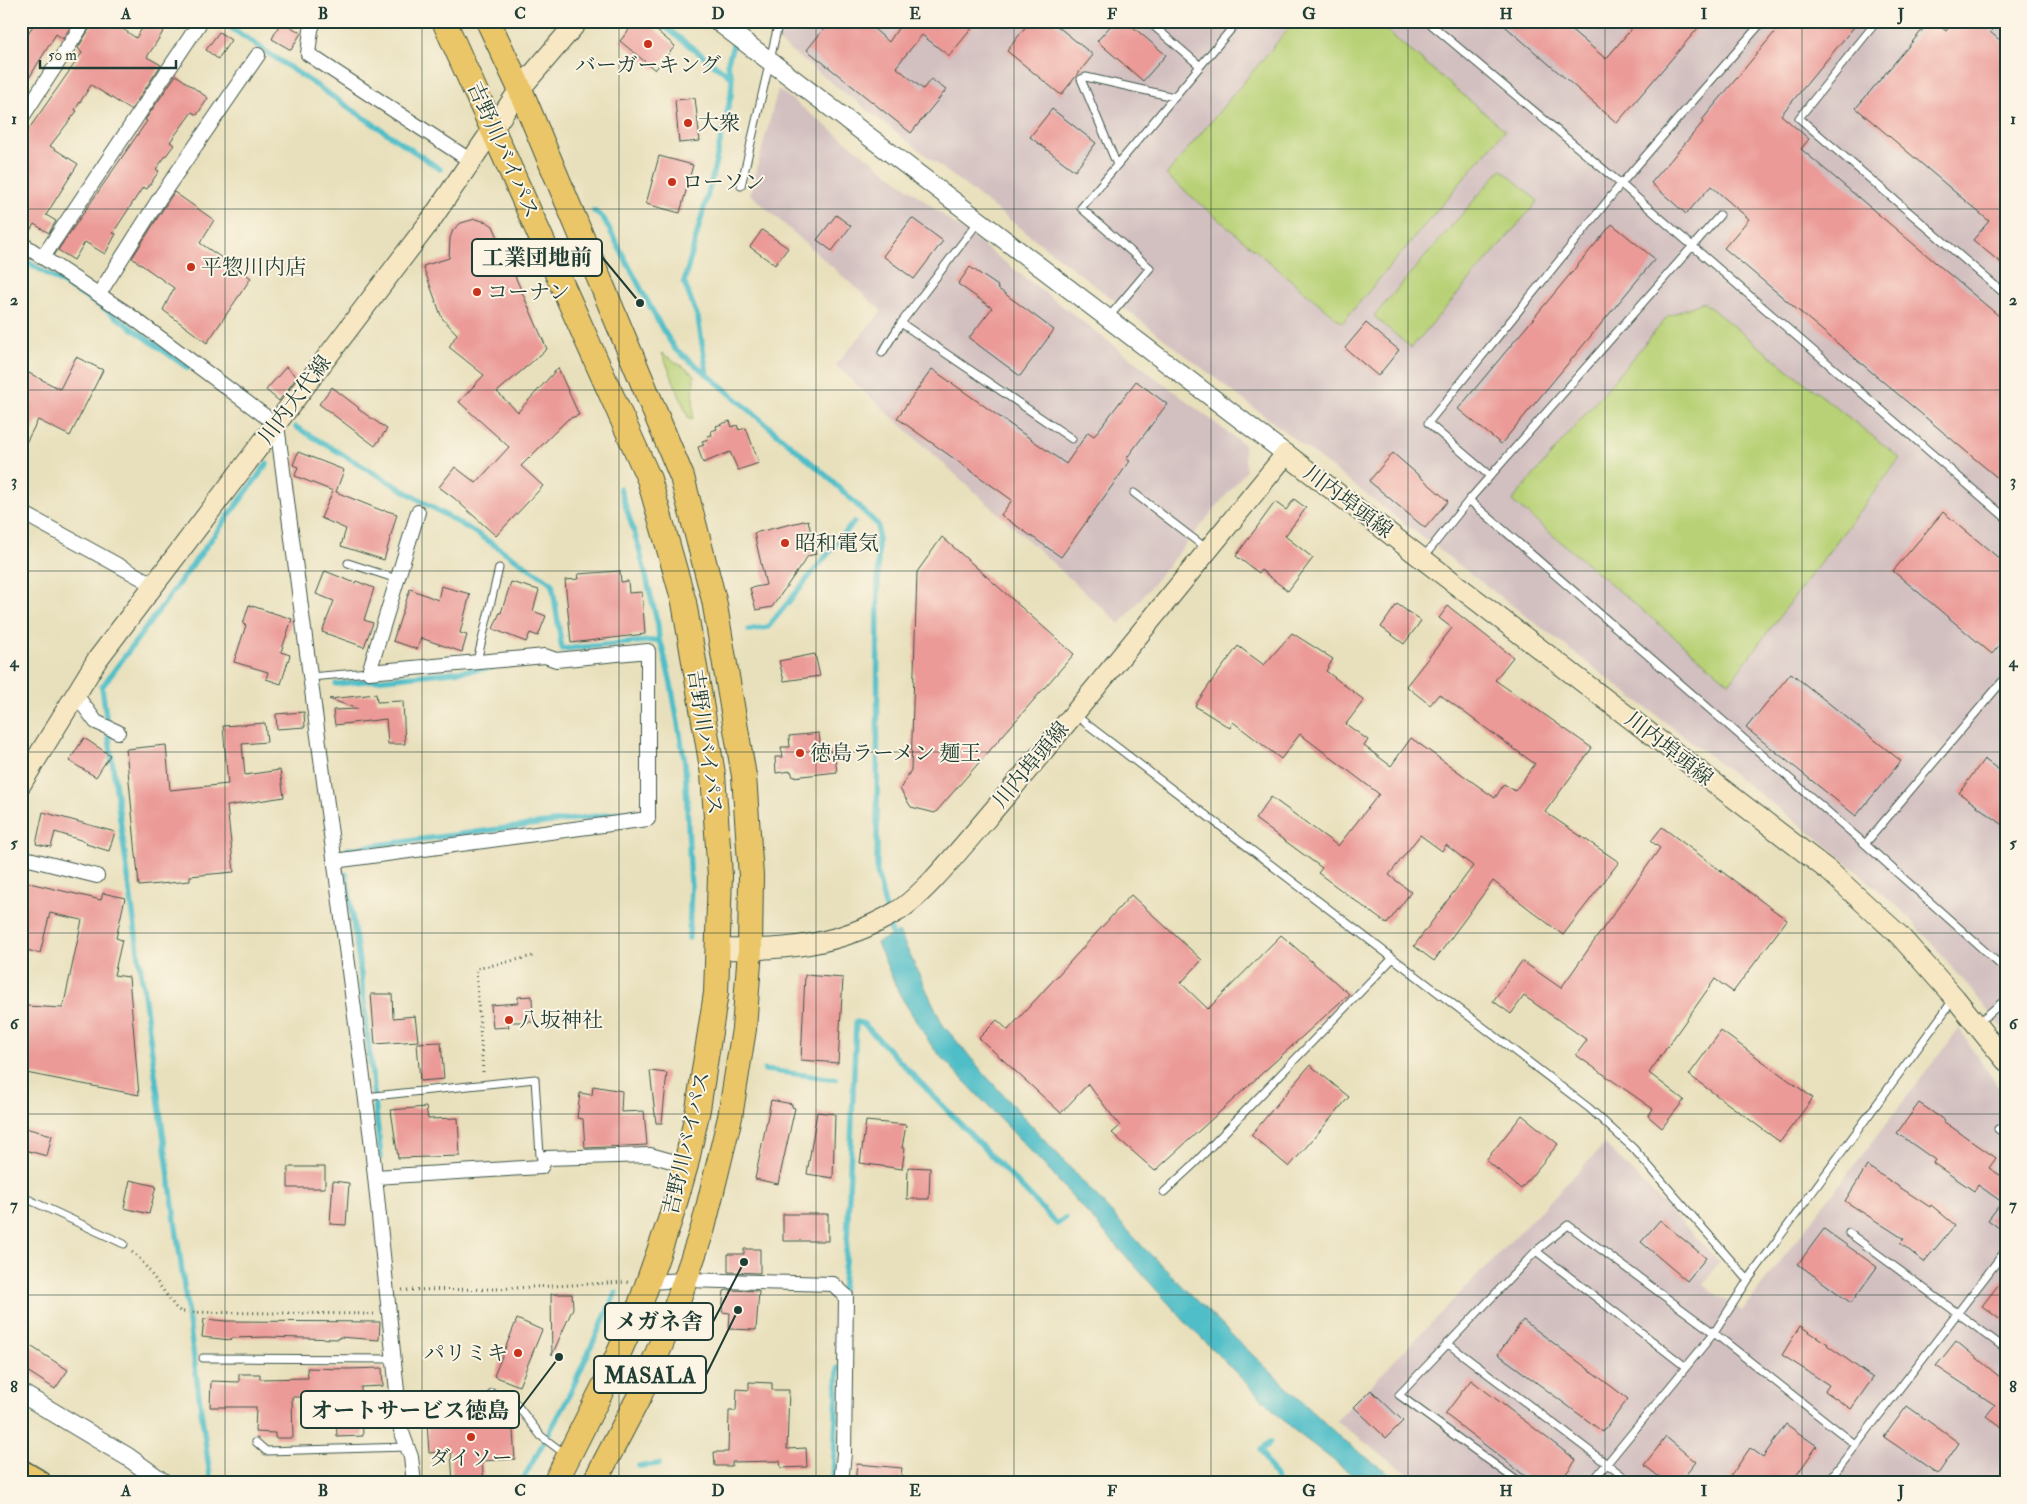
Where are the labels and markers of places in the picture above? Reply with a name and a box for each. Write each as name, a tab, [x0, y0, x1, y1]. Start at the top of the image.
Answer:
marker: バーガーキング	[642, 38, 654, 50]
place label: バーガーキング	[575, 52, 721, 79]
place label: 大衆	[698, 110, 740, 137]
marker: 大衆	[682, 117, 694, 129]
place label: ローソン	[682, 169, 765, 196]
marker: ローソン	[666, 176, 678, 188]
callout: 工業団地前	[472, 239, 602, 276]
place label: 平惣川内店	[201, 254, 306, 281]
marker: 平惣川内店	[185, 261, 197, 273]
place label: コーナン	[487, 279, 570, 306]
marker: コーナン	[471, 286, 483, 298]
place label: 昭和電気	[795, 530, 879, 557]
marker: 昭和電気	[779, 537, 791, 549]
place label: 徳島ラーメン 麺王	[810, 740, 981, 767]
marker: 徳島ラーメン 麺王	[794, 747, 806, 759]
place label: 八坂神社	[519, 1007, 603, 1034]
marker: 八坂神社	[503, 1014, 515, 1026]
callout: メガネ舎	[605, 1303, 713, 1340]
place label: パリミキ	[424, 1340, 508, 1367]
marker: パリミキ	[512, 1347, 524, 1359]
callout: MASALA	[594, 1356, 706, 1393]
callout: オートサービス徳島	[301, 1391, 519, 1428]
marker: ダイソー	[465, 1431, 477, 1443]
place label: ダイソー	[429, 1445, 513, 1472]

